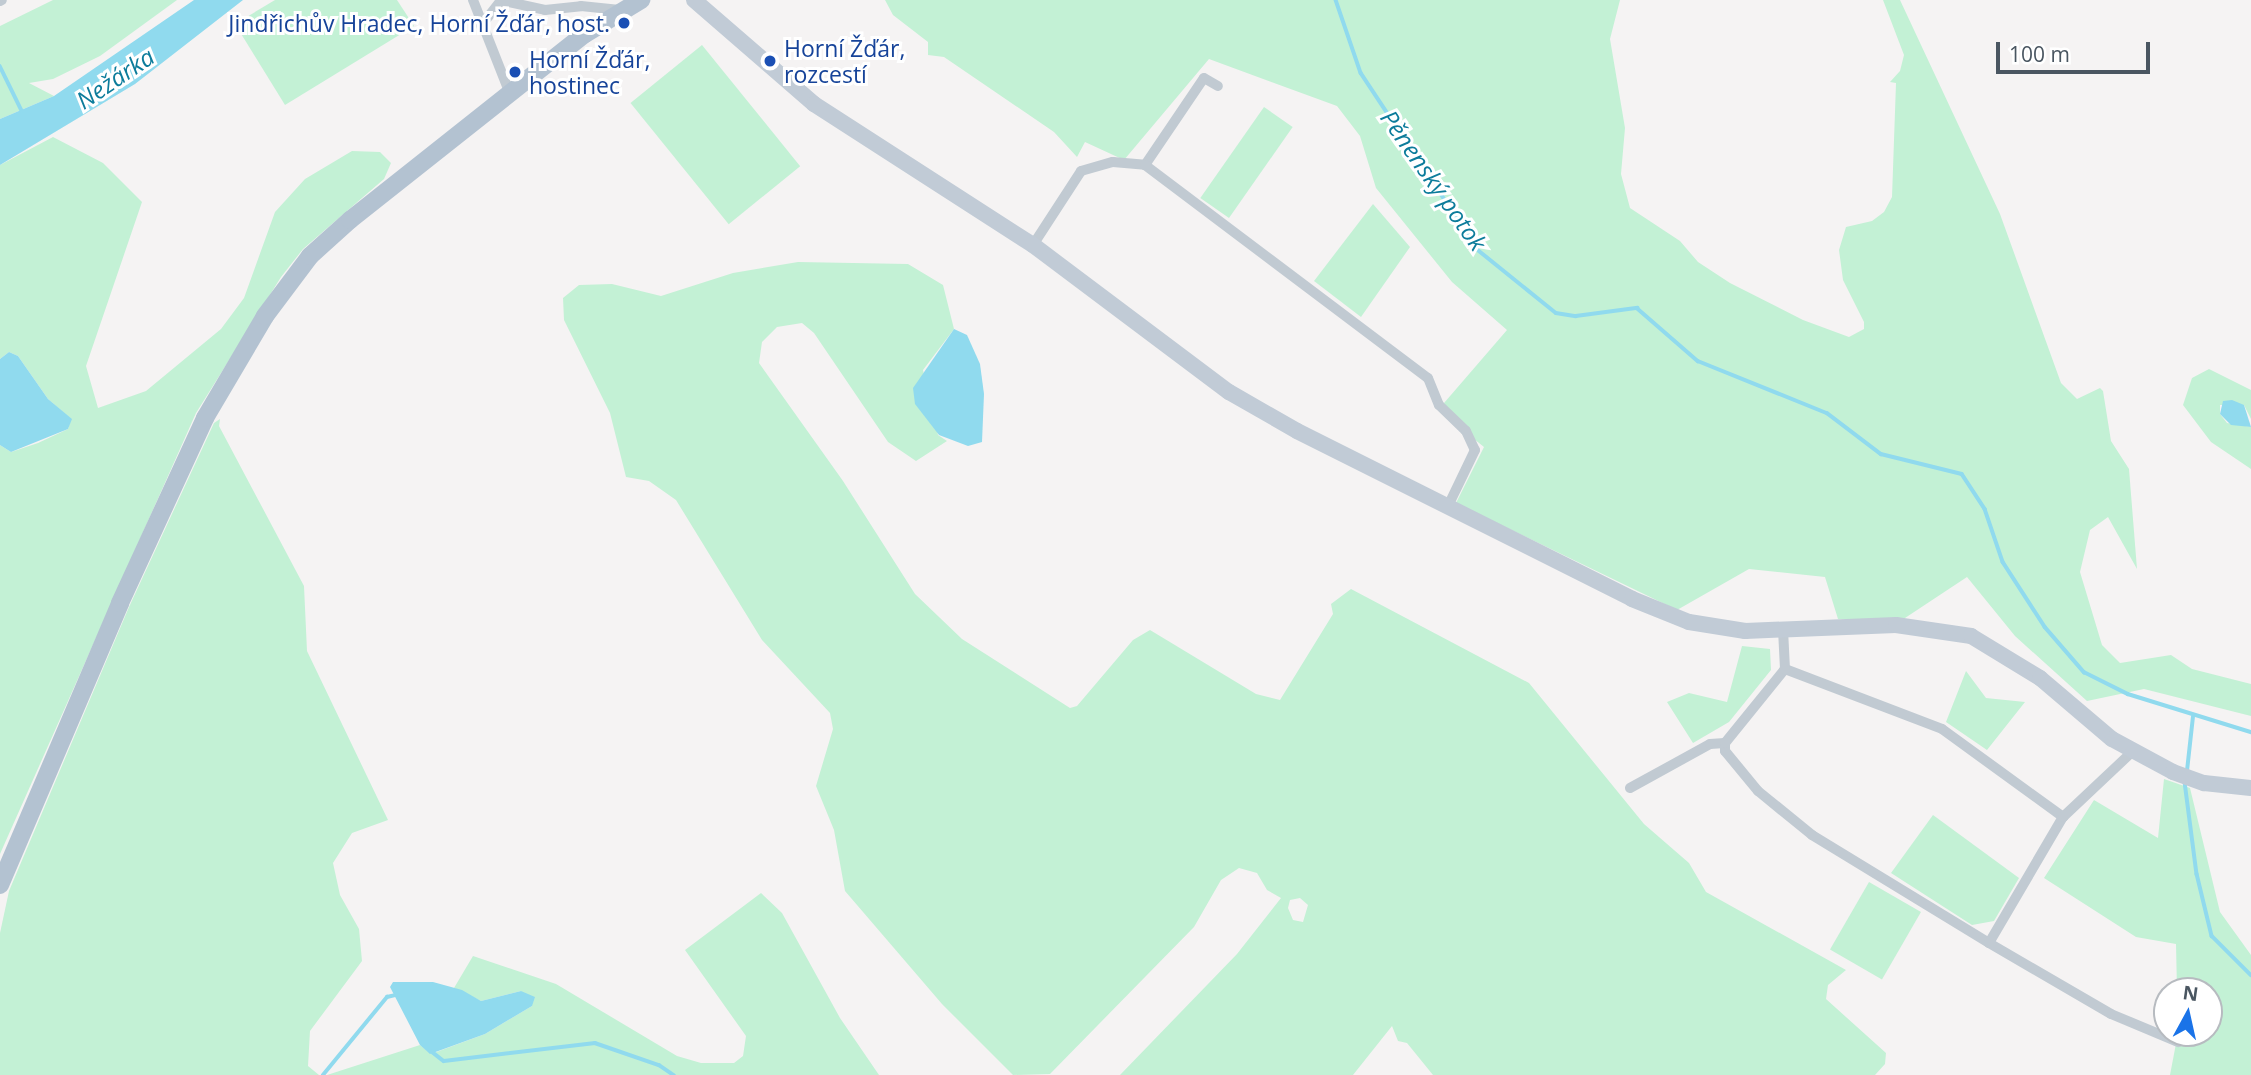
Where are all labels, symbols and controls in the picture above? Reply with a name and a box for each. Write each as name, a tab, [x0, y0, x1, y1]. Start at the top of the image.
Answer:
place label: Jindřichův Hradec, Horní Žďár, host.	[228, 9, 610, 37]
marker: Jindřichův Hradec, Horní Žďár, host.	[616, 15, 632, 31]
scale bar	[1999, 28, 2153, 72]
place label: Horní Žďár, rozcestí	[784, 34, 905, 88]
text: 100 m	[2009, 40, 2070, 68]
water label: Nežárka	[71, 42, 159, 114]
place label: Horní Žďár, hostinec	[529, 45, 650, 99]
marker: Horní Žďár, rozcestí	[762, 53, 778, 69]
marker: Horní Žďár, hostinec	[507, 64, 523, 80]
water label: Pěnenský potok	[1375, 104, 1493, 256]
north arrow	[2153, 977, 2223, 1047]
text: N	[2181, 979, 2200, 1007]

